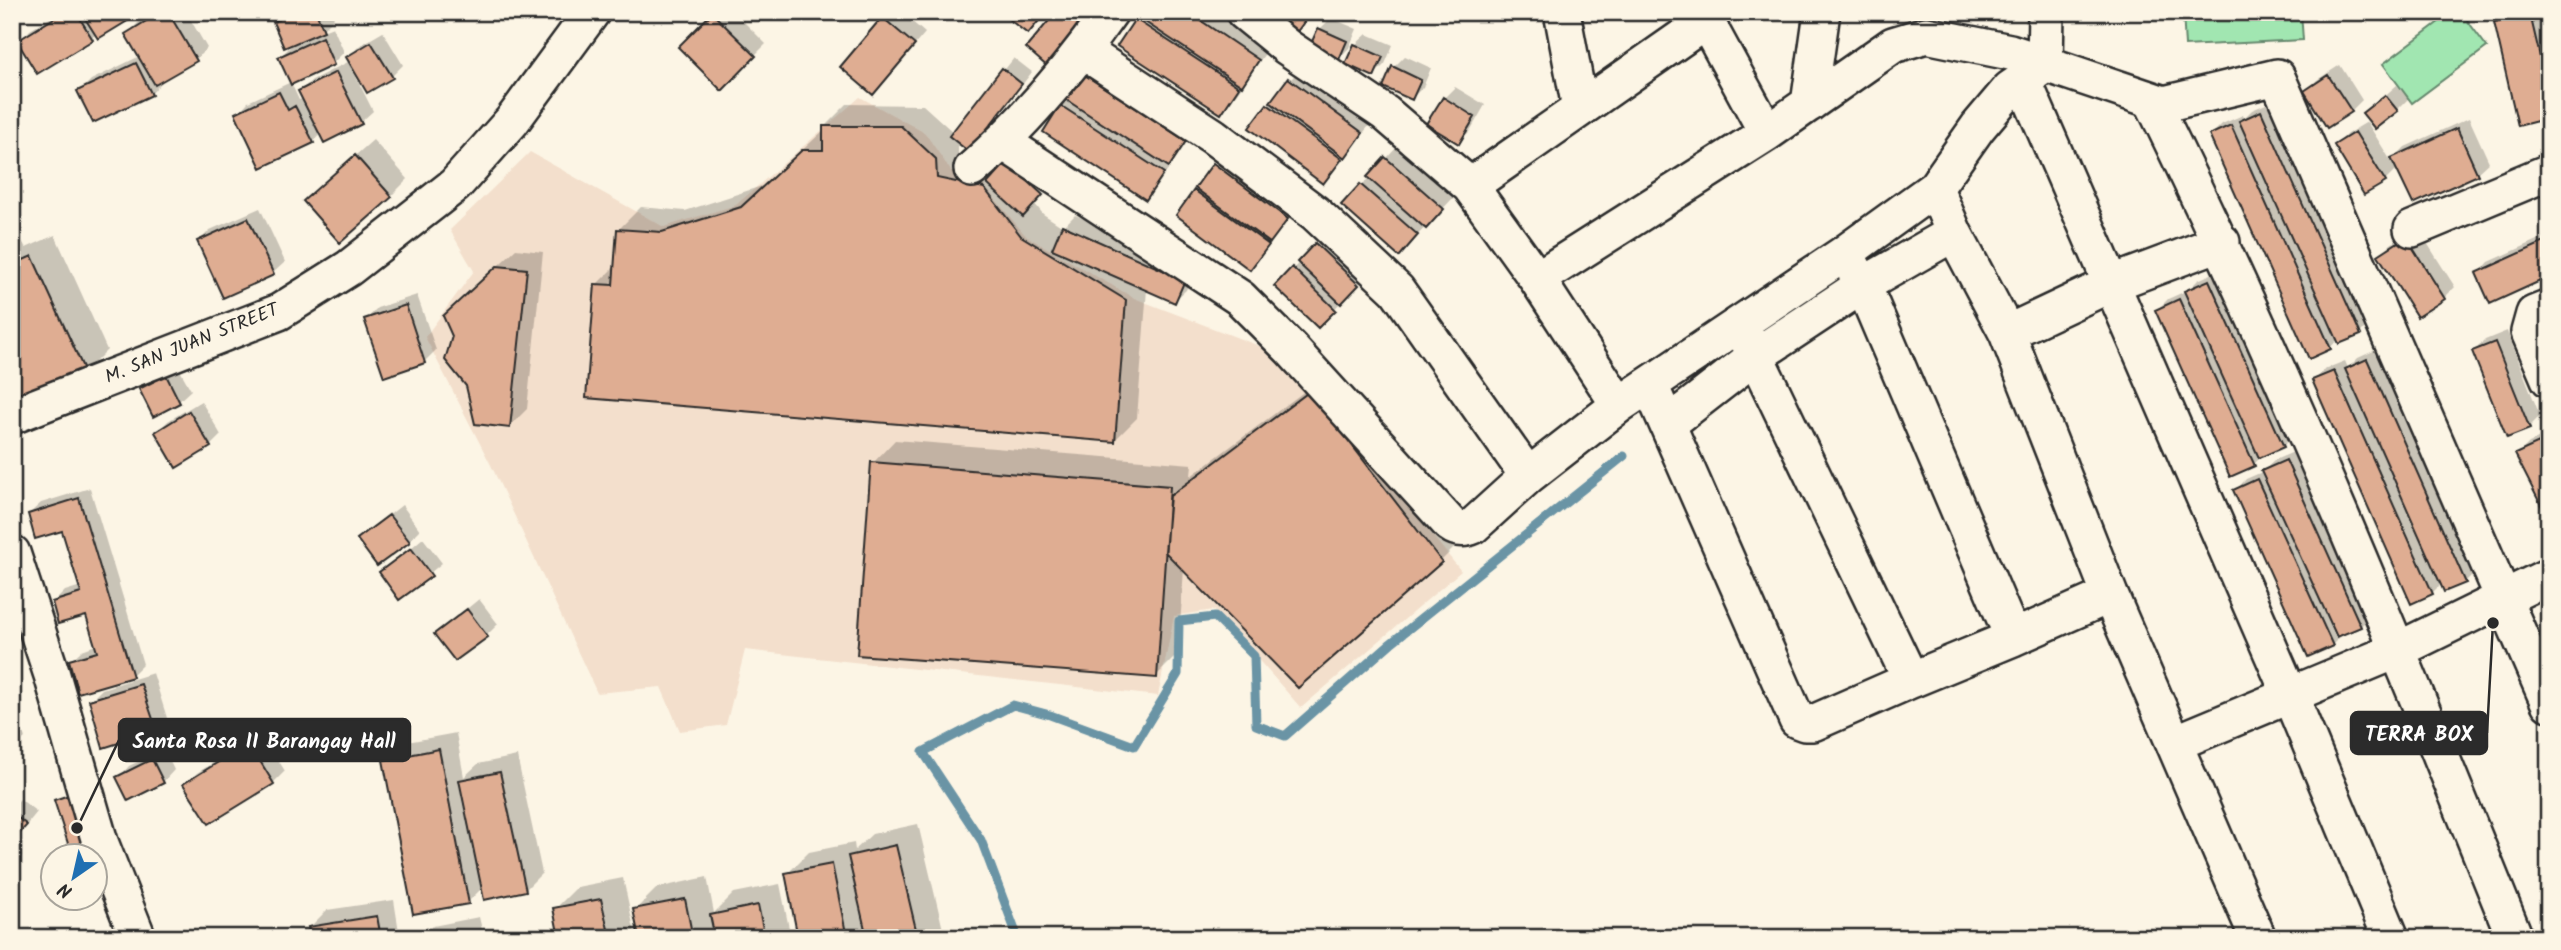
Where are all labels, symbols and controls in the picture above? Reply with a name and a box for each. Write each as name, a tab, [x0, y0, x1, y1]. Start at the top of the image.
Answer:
street label: M. SAN JUAN STREET	[100, 295, 285, 393]
callout: TERRA BOX	[2351, 712, 2487, 754]
callout: Santa Rosa II Barangay Hall	[119, 719, 410, 761]
text: TERRA BOX	[2365, 719, 2474, 752]
text: Santa Rosa II Barangay Hall	[132, 726, 396, 759]
north arrow	[38, 842, 108, 912]
text: N	[52, 874, 79, 905]

